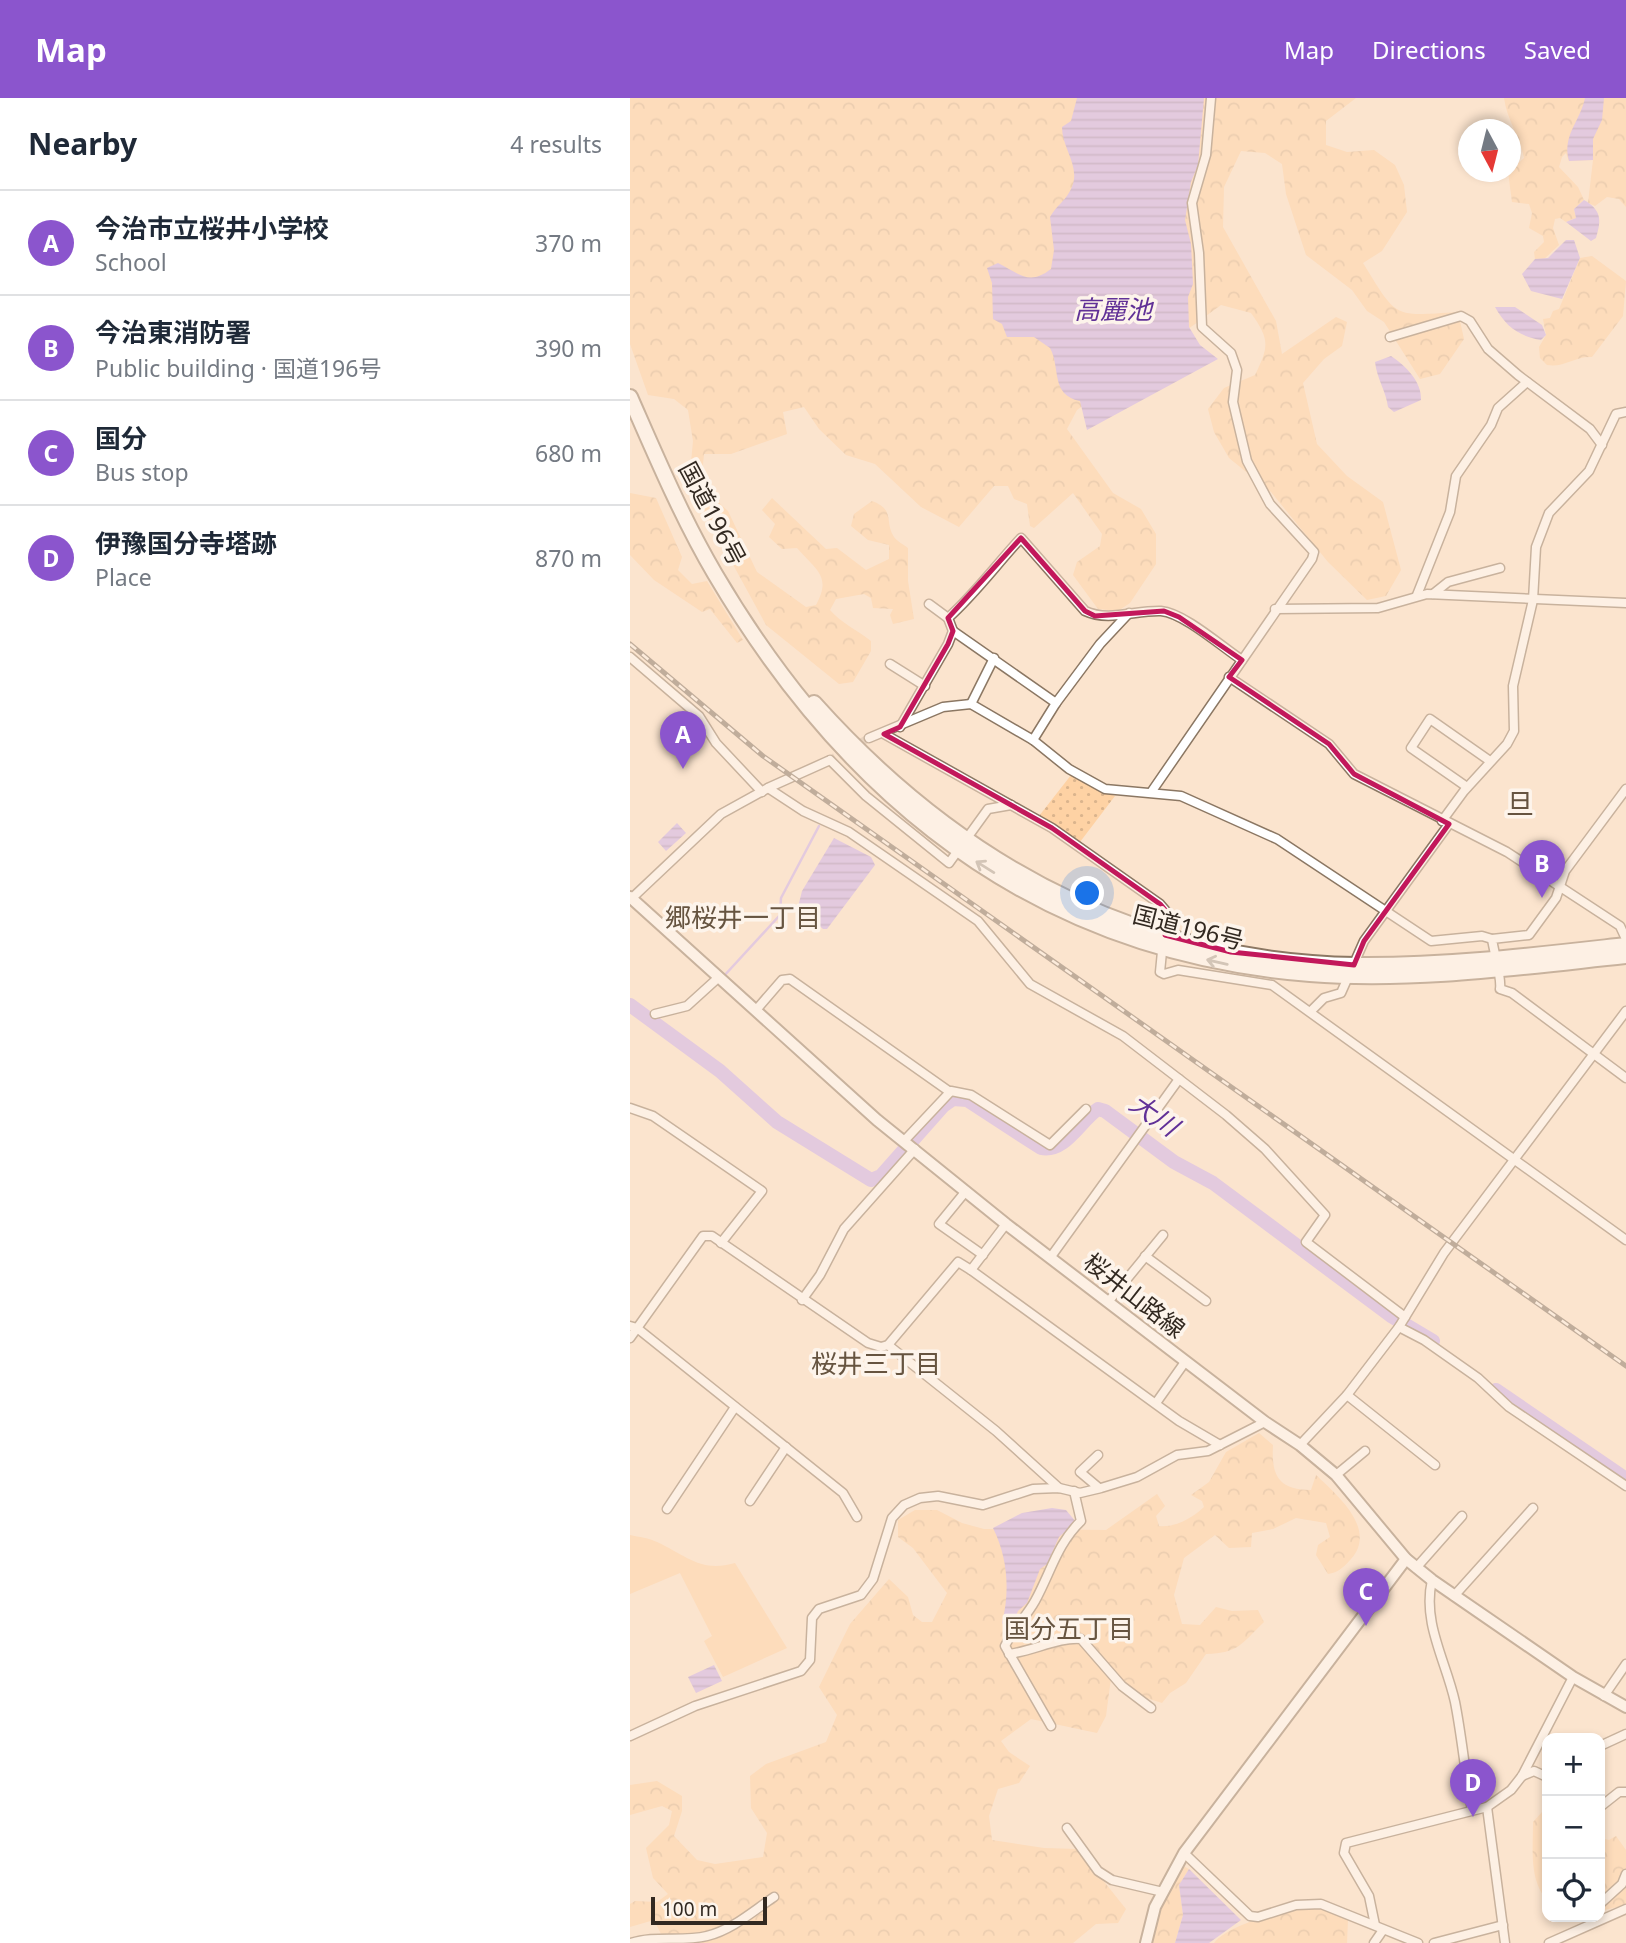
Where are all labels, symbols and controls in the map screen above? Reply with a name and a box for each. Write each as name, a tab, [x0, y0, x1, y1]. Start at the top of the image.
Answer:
text: Map	[35, 27, 107, 72]
text: Map	[1284, 33, 1334, 66]
text: Directions	[1372, 33, 1486, 66]
text: Saved	[1524, 33, 1591, 66]
north arrow	[1458, 119, 1521, 182]
text: Nearby	[28, 123, 137, 164]
text: 4 results	[510, 128, 602, 160]
text: 今治市立桜井小学校	[95, 210, 329, 246]
text: A	[43, 227, 59, 259]
text: 370 m	[535, 227, 602, 259]
text: School	[95, 246, 167, 278]
water label: 高麗池	[1074, 291, 1155, 327]
text: 今治東消防署	[95, 314, 251, 350]
text: B	[43, 332, 59, 364]
text: 390 m	[535, 332, 602, 364]
text: Public building · 国道196号	[95, 352, 381, 384]
text: 国分	[95, 420, 147, 456]
text: C	[44, 437, 58, 469]
text: 680 m	[535, 437, 602, 469]
text: Bus stop	[95, 456, 189, 488]
street label: 国道196号	[672, 456, 754, 571]
text: 伊豫国分寺塔跡	[95, 525, 277, 561]
text: D	[43, 542, 59, 574]
text: 870 m	[535, 542, 602, 574]
text: Place	[95, 561, 152, 593]
pin: A	[660, 711, 706, 769]
district label: 旦	[1506, 784, 1534, 822]
pin: B	[1519, 840, 1565, 898]
one-way arrow	[975, 860, 995, 874]
your location	[1070, 876, 1104, 910]
street label: 国道196号	[1129, 897, 1247, 956]
district label: 郷桜井一丁目	[665, 899, 821, 935]
one-way arrow	[1206, 955, 1228, 968]
water label: 大川	[1123, 1085, 1189, 1146]
street label: 桜井山路線	[1077, 1245, 1192, 1345]
district label: 桜井三丁目	[811, 1345, 941, 1381]
pin: C	[1343, 1568, 1389, 1626]
district label: 国分五丁目	[1004, 1610, 1134, 1646]
map controls	[1542, 1733, 1605, 1922]
button: +	[1542, 1733, 1605, 1796]
pin: D	[1450, 1759, 1496, 1817]
button: −	[1542, 1796, 1605, 1859]
button: locate	[1542, 1859, 1605, 1922]
scale bar	[651, 1894, 766, 1926]
text: 100 m	[662, 1896, 717, 1922]

